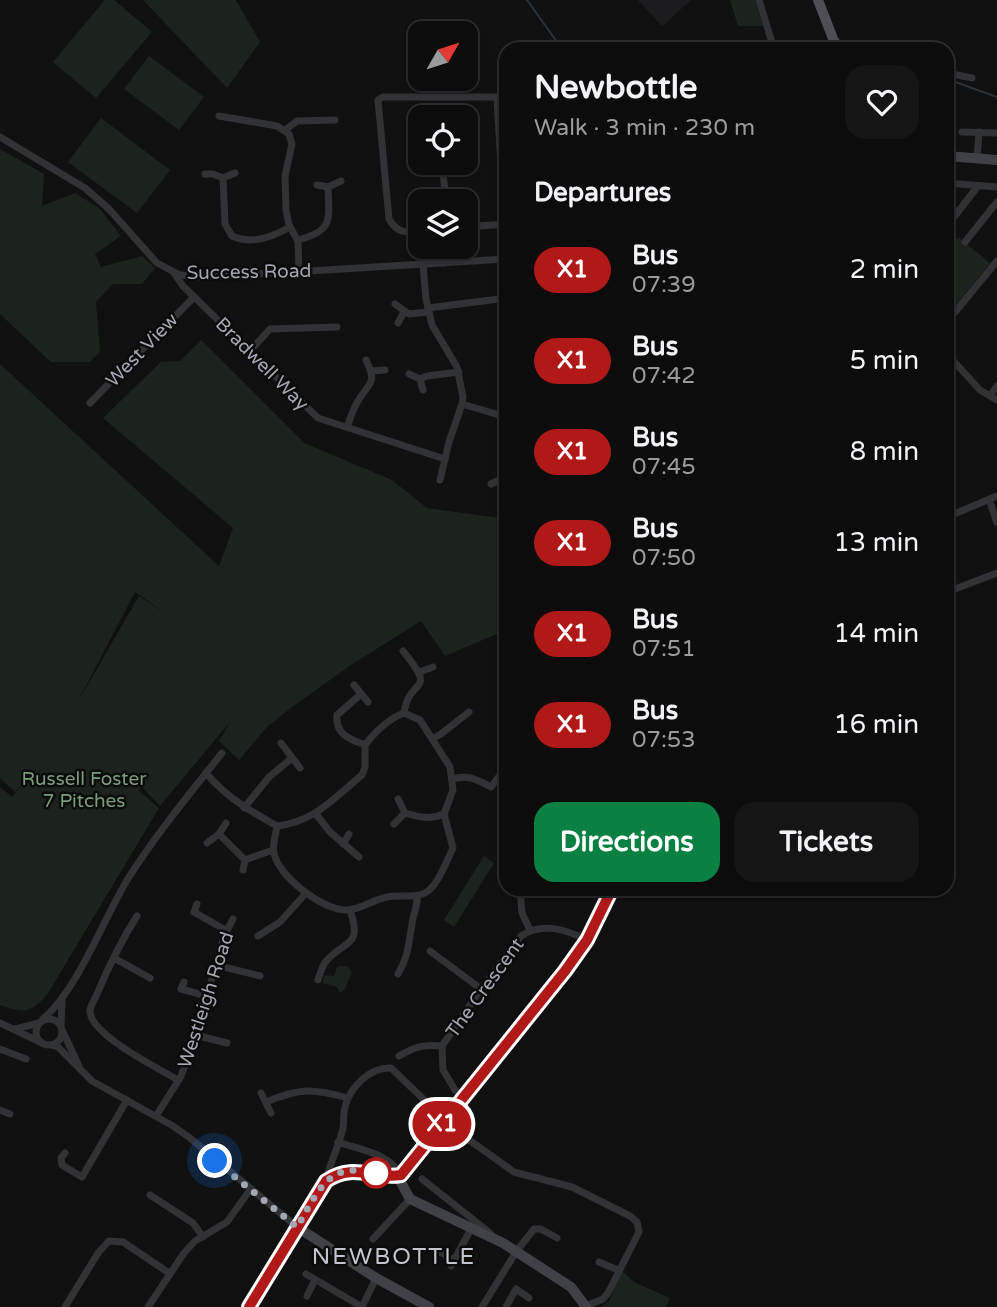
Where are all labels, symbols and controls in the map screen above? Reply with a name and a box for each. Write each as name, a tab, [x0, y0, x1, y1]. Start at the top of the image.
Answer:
north arrow	[408, 21, 478, 91]
map controls	[408, 21, 478, 259]
button: heart	[845, 65, 919, 139]
text: Newbottle	[534, 68, 698, 107]
button: locate	[408, 105, 478, 175]
text: Walk · 3 min · 230 m	[534, 114, 755, 142]
text: Departures	[534, 177, 671, 208]
button: layers	[408, 189, 478, 259]
text: Bus	[632, 240, 678, 271]
text: 2 min	[850, 254, 919, 285]
text: X1	[557, 255, 588, 284]
street label: Success Road	[186, 260, 312, 284]
text: 07:39	[632, 271, 696, 299]
street label: West View	[102, 309, 182, 391]
street label: Bradwell Way	[211, 313, 313, 415]
text: Bus	[632, 331, 678, 362]
text: 5 min	[850, 345, 919, 376]
text: X1	[557, 346, 588, 375]
text: 07:42	[632, 362, 696, 390]
text: Bus	[632, 422, 678, 453]
text: 8 min	[850, 436, 919, 467]
text: X1	[557, 437, 588, 466]
text: 07:45	[632, 453, 696, 481]
text: Bus	[632, 513, 678, 544]
text: 13 min	[833, 527, 919, 558]
text: X1	[557, 528, 588, 557]
text: 07:50	[632, 544, 696, 572]
text: Bus	[632, 604, 678, 635]
text: 14 min	[833, 618, 919, 649]
text: X1	[557, 619, 588, 648]
text: 07:51	[632, 635, 696, 663]
text: Bus	[632, 695, 678, 726]
text: 16 min	[833, 709, 919, 740]
text: X1	[557, 710, 588, 739]
text: 07:53	[632, 726, 696, 754]
park label: Russell Foster 7 Pitches	[21, 768, 147, 812]
button: Directions	[534, 802, 720, 882]
button: Tickets	[734, 802, 919, 882]
street label: Westleigh Road	[174, 929, 238, 1071]
street label: The Crescent	[441, 934, 529, 1042]
line badge: X1	[410, 1101, 474, 1147]
text: X1	[426, 1109, 458, 1138]
your location	[197, 1143, 232, 1178]
unlabelled marker	[361, 1158, 391, 1188]
district label: NEWBOTTLE	[312, 1243, 476, 1271]

